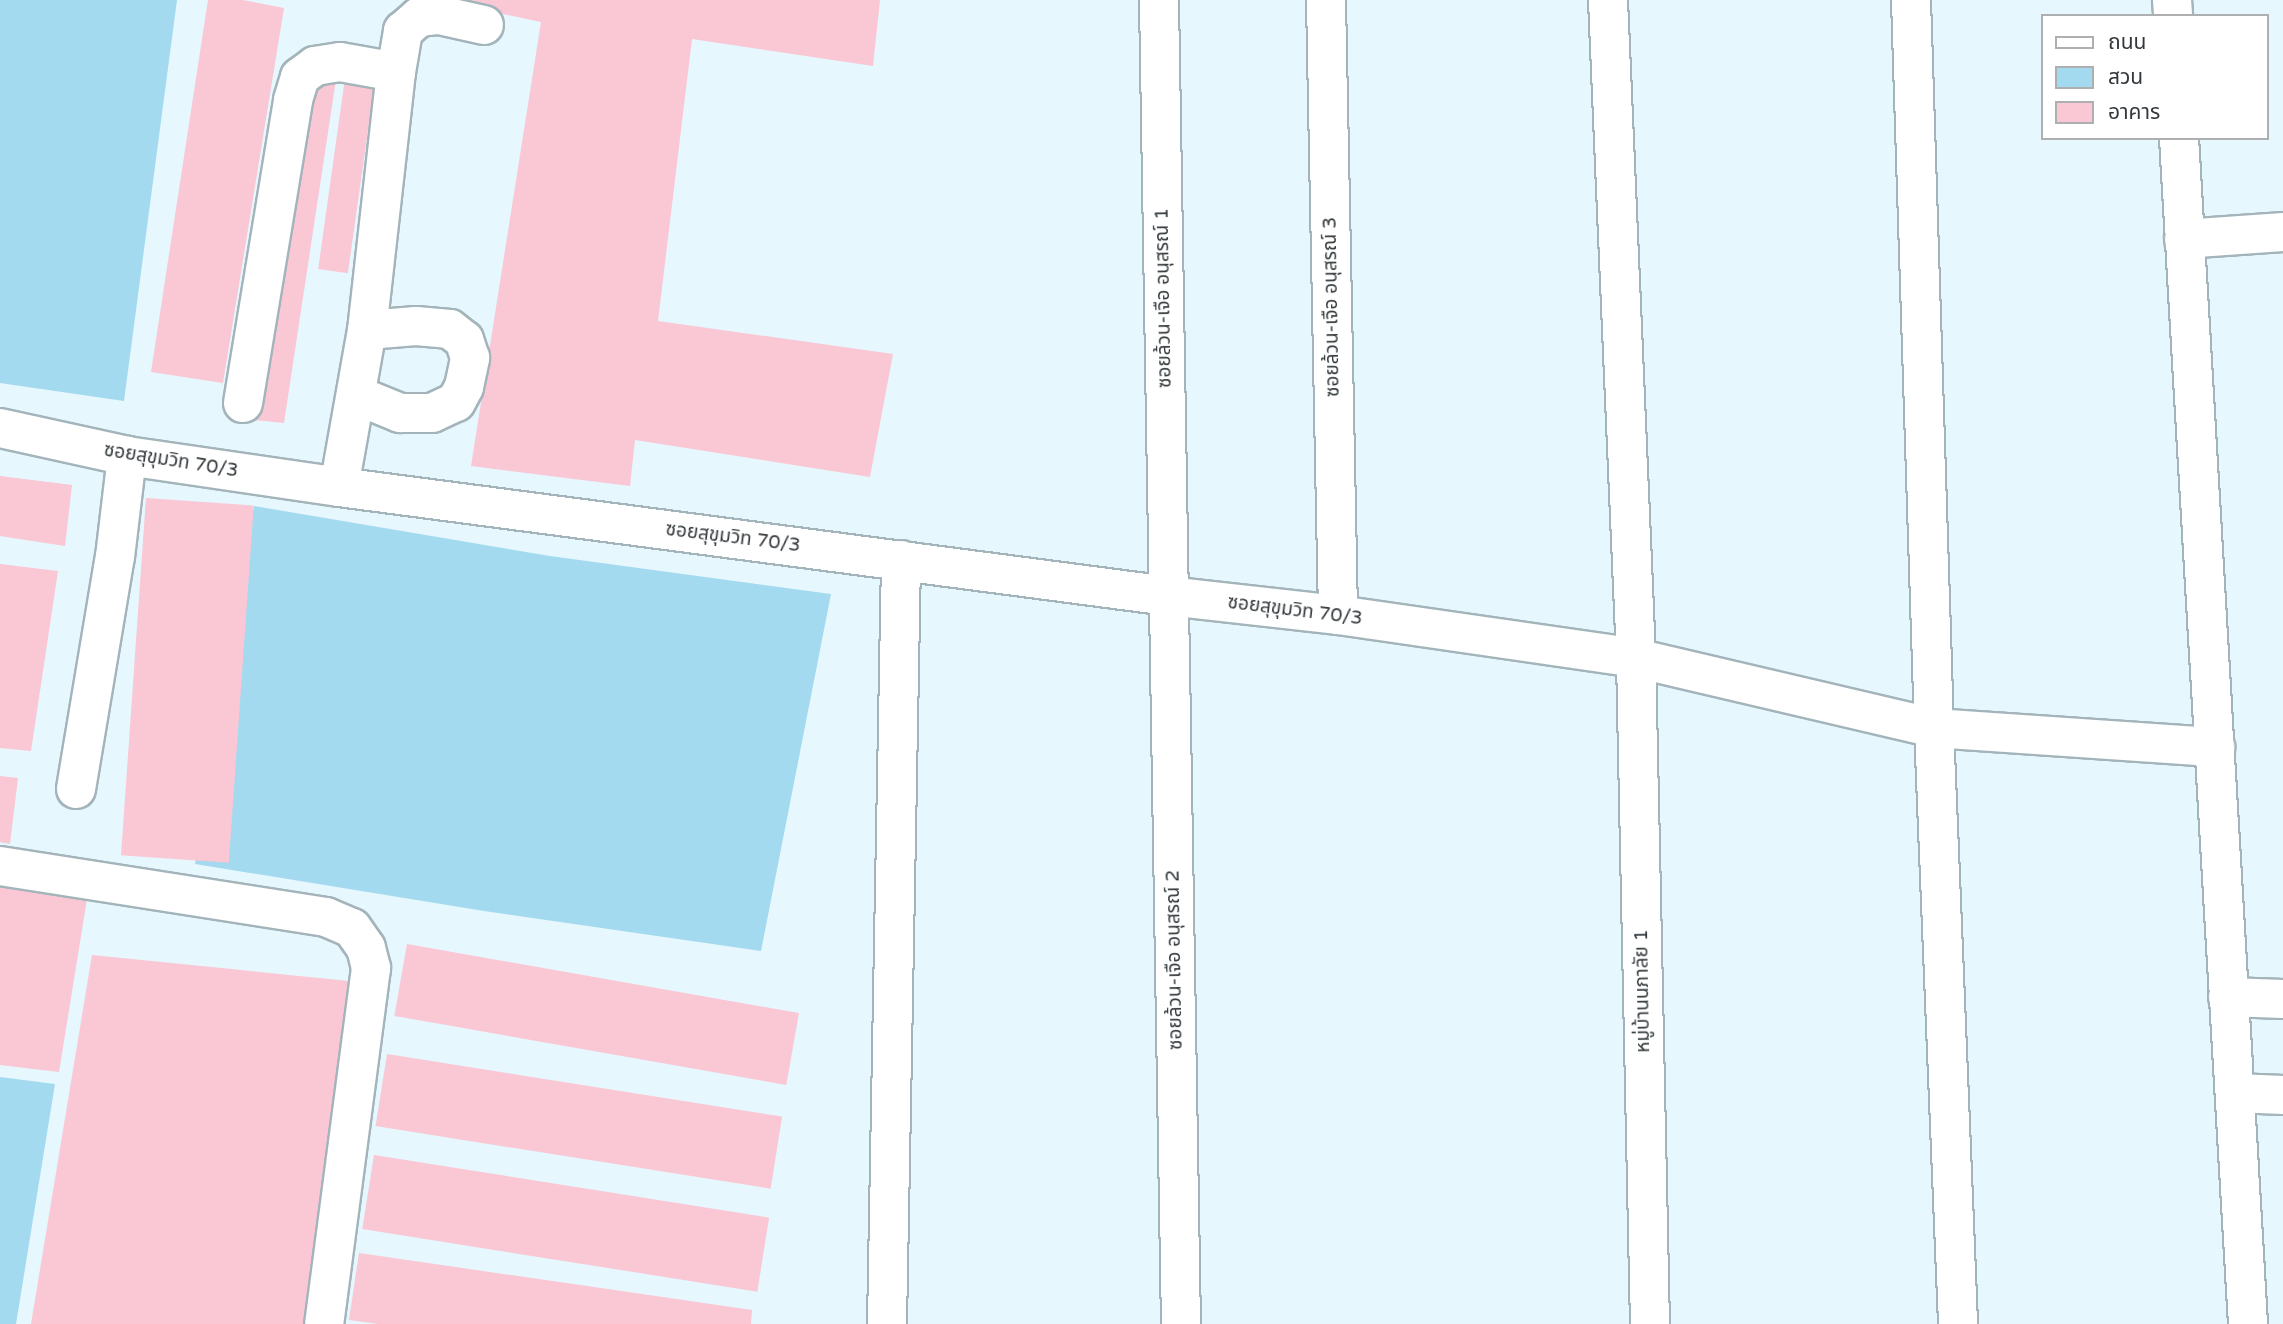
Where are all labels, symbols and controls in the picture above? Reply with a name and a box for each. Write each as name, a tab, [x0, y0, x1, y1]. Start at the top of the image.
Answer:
legend	[2042, 14, 2269, 140]
text: ถนน	[2108, 30, 2146, 55]
text: สวน	[2108, 65, 2143, 90]
text: อาคาร	[2108, 100, 2160, 125]
street label: ซอยล้วน-เจือ อนุสรณ์ 1	[1151, 208, 1177, 388]
street label: ซอยล้วน-เจือ อนุสรณ์ 3	[1319, 217, 1345, 397]
street label: ซอยสุขุมวิท 70/3	[102, 439, 240, 483]
street label: ซอยสุขุมวิท 70/3	[664, 518, 802, 558]
street label: ซอยสุขุมวิท 70/3	[1226, 591, 1364, 631]
street label: ซอยล้วน-เจือ อนุสรณ์ 2	[1162, 870, 1188, 1050]
street label: หมู่บ้านนภาลัย 1	[1631, 929, 1655, 1053]

